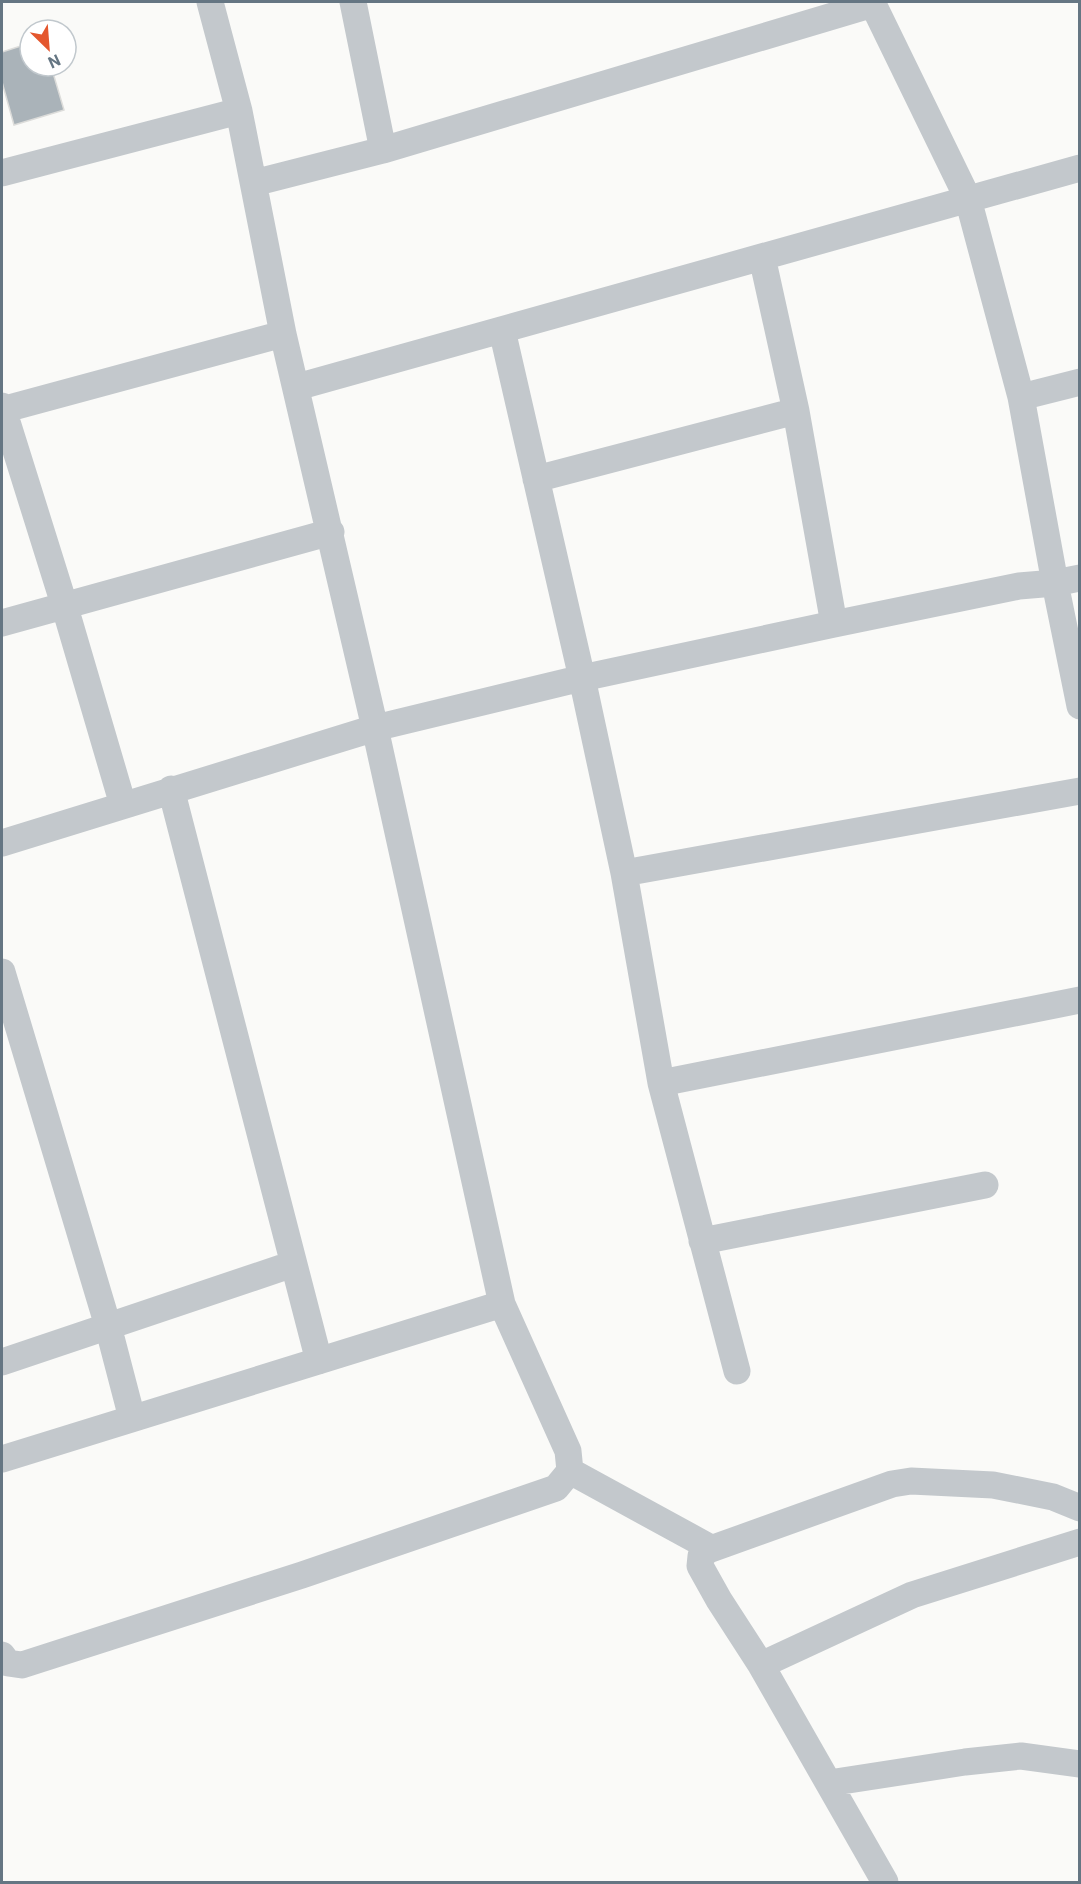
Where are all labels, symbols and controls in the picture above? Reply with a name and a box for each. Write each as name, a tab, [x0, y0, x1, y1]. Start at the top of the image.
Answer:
north arrow	[18, 18, 78, 78]
text: N	[45, 50, 63, 72]

